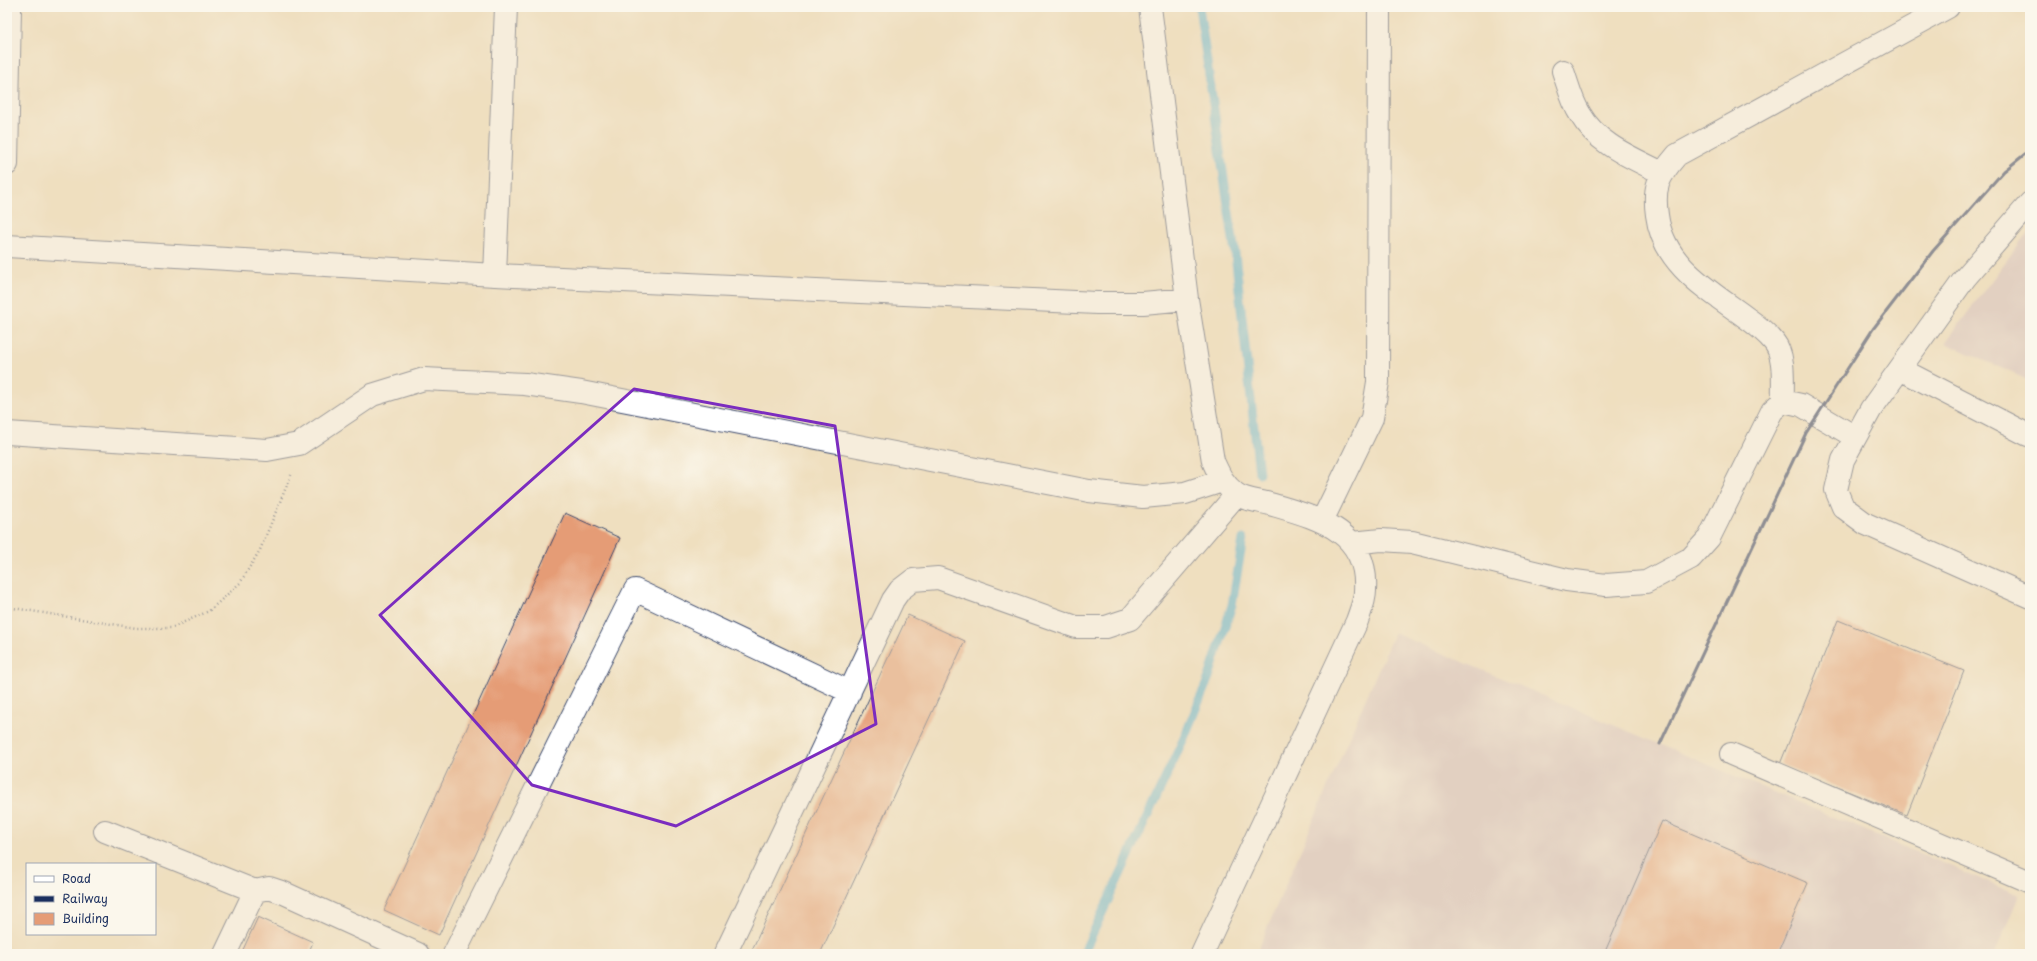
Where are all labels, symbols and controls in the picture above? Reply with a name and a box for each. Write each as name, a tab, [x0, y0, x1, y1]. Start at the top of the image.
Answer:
legend	[26, 863, 156, 935]
text: Road	[62, 869, 91, 887]
text: Railway	[62, 889, 108, 907]
text: Building	[62, 909, 109, 927]

